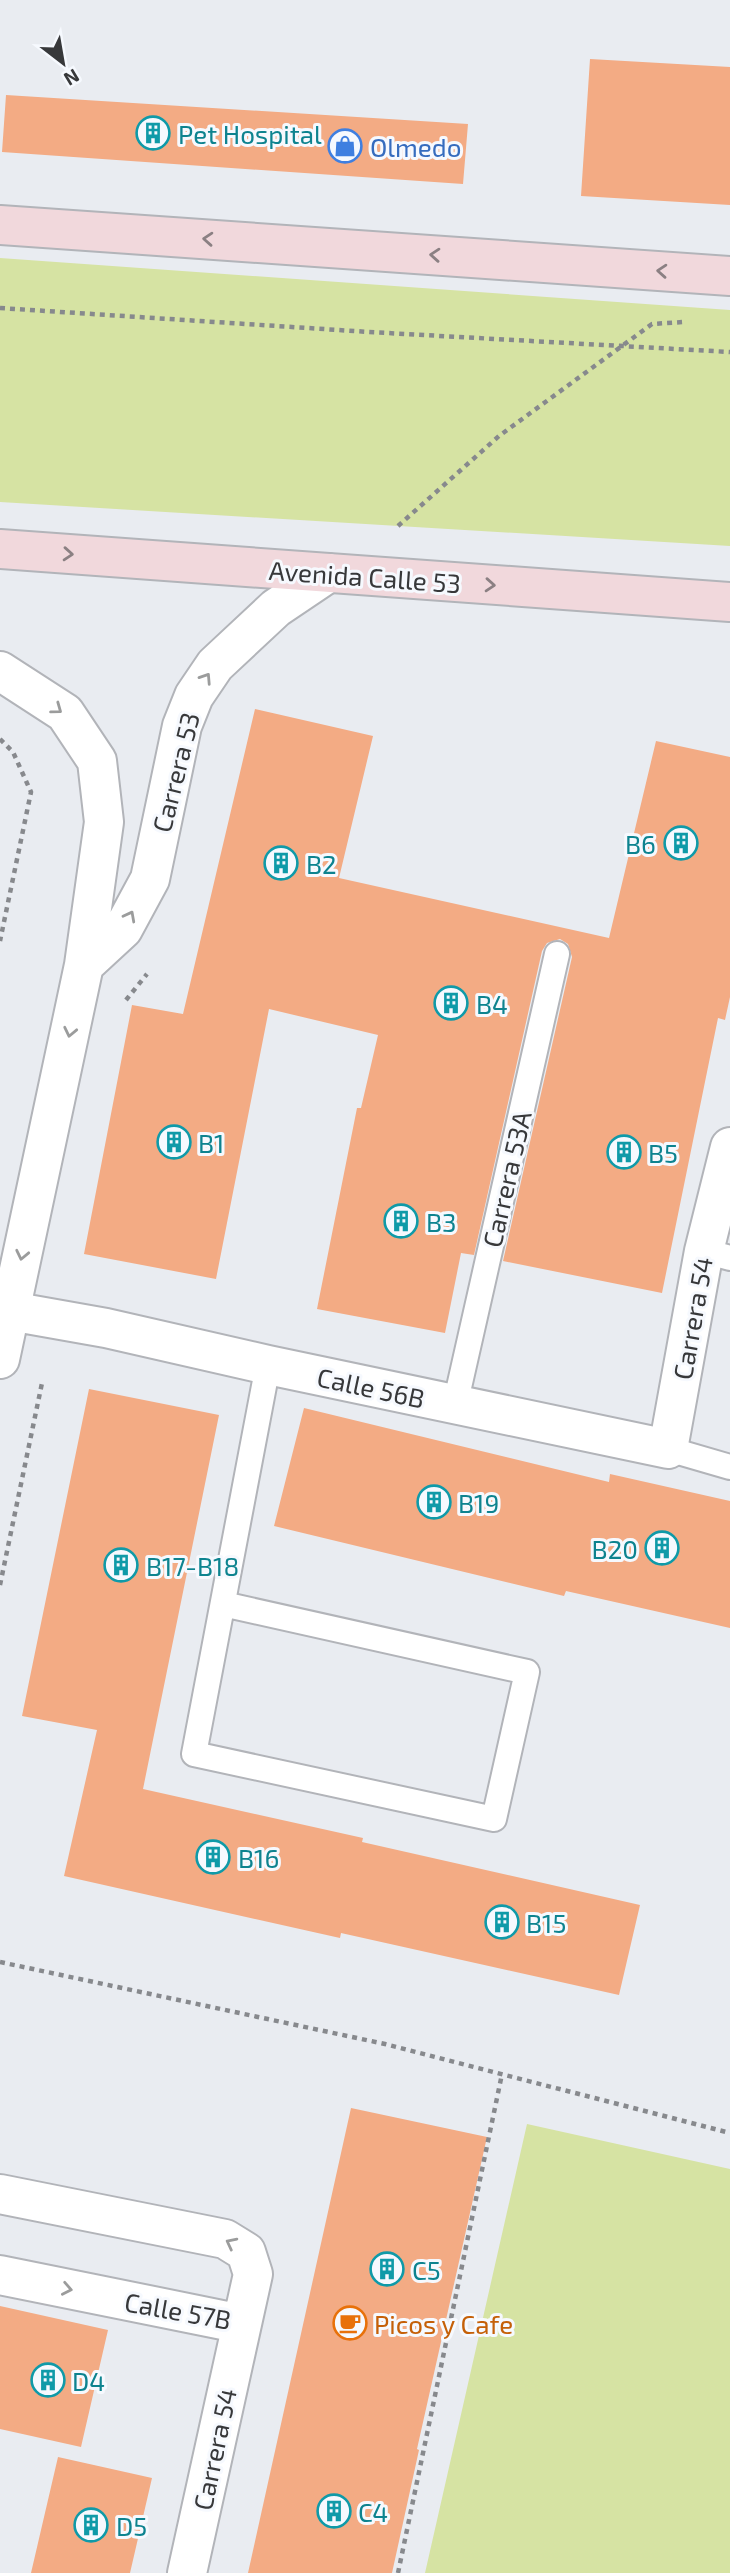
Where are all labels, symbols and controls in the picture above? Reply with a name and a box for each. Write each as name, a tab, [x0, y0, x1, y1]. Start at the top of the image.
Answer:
north arrow	[28, 28, 98, 98]
text: N	[60, 65, 84, 91]
building icon: Pet Hospital	[134, 114, 172, 152]
place label: Pet Hospital	[178, 118, 322, 149]
shop icon: Olmedo	[326, 127, 364, 165]
place label: Olmedo	[370, 131, 462, 162]
one-way arrow	[202, 232, 213, 247]
one-way arrow	[429, 248, 440, 263]
one-way arrow	[656, 264, 667, 279]
one-way arrow	[63, 546, 74, 561]
street label: Avenida Calle 53	[268, 554, 462, 598]
one-way arrow	[485, 577, 496, 592]
one-way arrow	[198, 673, 210, 686]
one-way arrow	[49, 700, 61, 713]
street label: Carrera 53	[145, 709, 205, 835]
building icon: B6	[662, 824, 700, 862]
place label: B6	[625, 828, 656, 859]
building icon: B2	[262, 844, 300, 882]
place label: B2	[306, 848, 337, 879]
one-way arrow	[122, 911, 135, 923]
building icon: B4	[432, 984, 470, 1022]
place label: B4	[476, 988, 508, 1019]
one-way arrow	[63, 1026, 78, 1038]
street label: Carrera 53A	[475, 1108, 537, 1250]
building icon: B1	[155, 1123, 193, 1161]
place label: B1	[198, 1127, 224, 1158]
building icon: B5	[605, 1133, 643, 1171]
place label: B5	[648, 1137, 678, 1168]
building icon: B3	[382, 1202, 420, 1240]
place label: B3	[426, 1206, 457, 1237]
one-way arrow	[16, 1249, 31, 1261]
street label: Carrera 54	[666, 1254, 718, 1382]
street label: Calle 56B	[314, 1360, 428, 1414]
building icon: B19	[415, 1483, 453, 1521]
place label: B19	[458, 1487, 499, 1518]
building icon: B20	[643, 1529, 681, 1567]
place label: B20	[592, 1533, 638, 1564]
building icon: B17-B18	[102, 1546, 140, 1584]
place label: B17-B18	[146, 1550, 239, 1581]
building icon: B16	[194, 1838, 232, 1876]
place label: B16	[238, 1842, 279, 1873]
building icon: B15	[483, 1903, 521, 1941]
place label: B15	[526, 1907, 566, 1938]
one-way arrow	[225, 2238, 238, 2252]
building icon: C5	[368, 2250, 406, 2288]
place label: C5	[412, 2254, 441, 2285]
one-way arrow	[61, 2281, 73, 2296]
street label: Calle 57B	[122, 2285, 234, 2335]
cafe icon: Picos y Cafe	[331, 2304, 369, 2342]
place label: Picos y Cafe	[374, 2308, 513, 2339]
building icon: D4	[29, 2361, 67, 2399]
place label: D4	[72, 2365, 105, 2396]
street label: Carrera 54	[186, 2385, 242, 2513]
building icon: C4	[315, 2492, 353, 2530]
place label: C4	[358, 2496, 388, 2527]
building icon: D5	[72, 2506, 110, 2544]
place label: D5	[116, 2510, 147, 2541]

